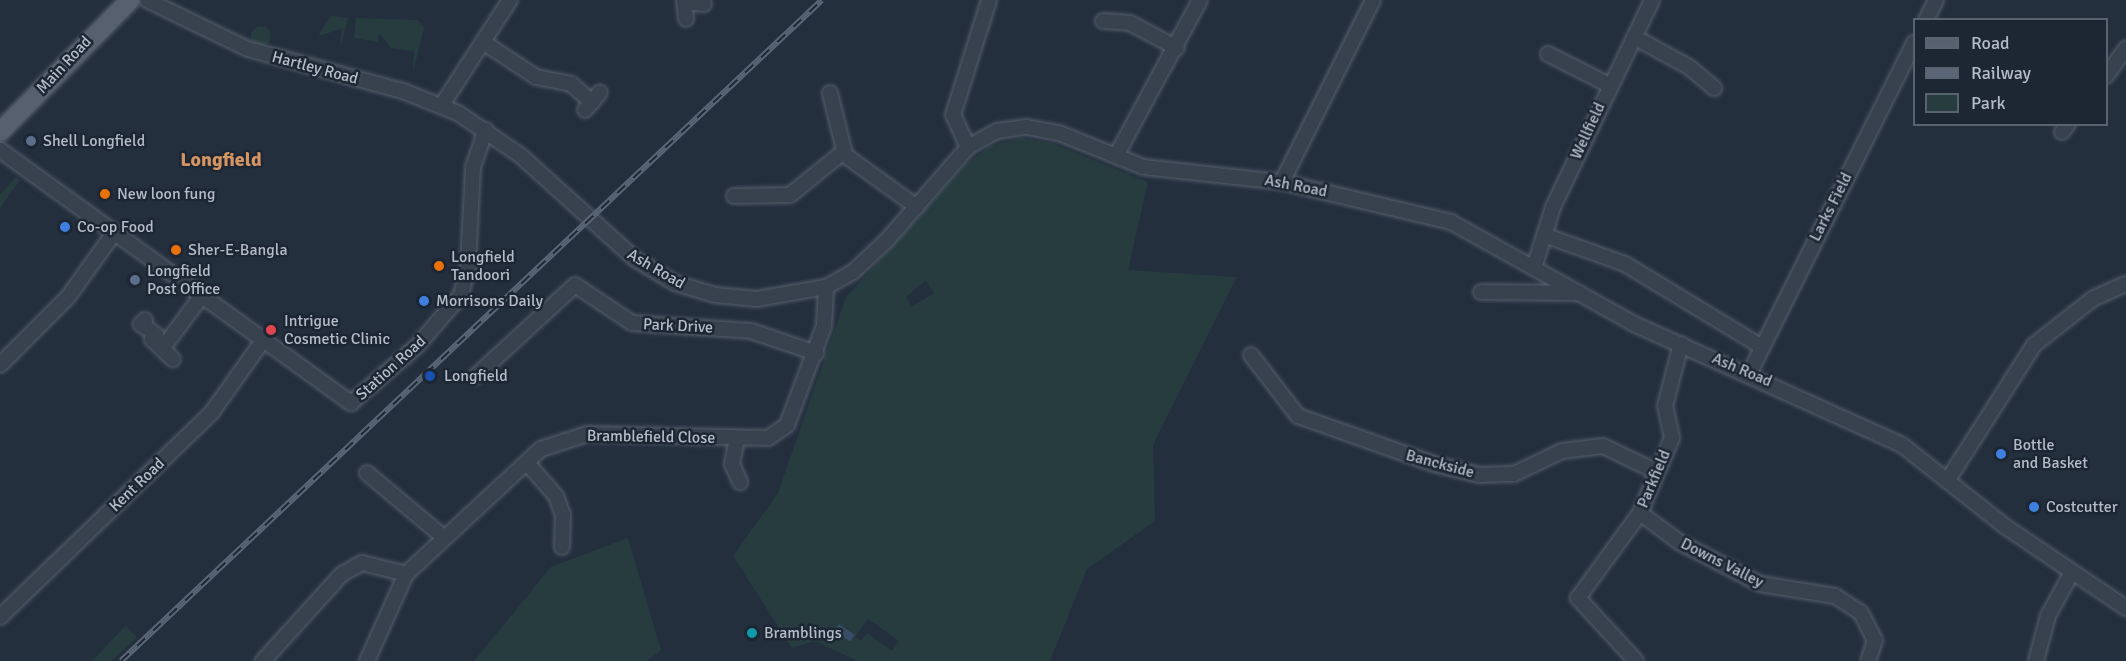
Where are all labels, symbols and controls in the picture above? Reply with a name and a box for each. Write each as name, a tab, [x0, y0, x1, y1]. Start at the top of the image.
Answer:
legend	[1913, 18, 2108, 126]
street label: Main Road	[32, 32, 96, 98]
text: Road	[1971, 32, 2010, 54]
street label: Hartley Road	[270, 47, 360, 89]
text: Railway	[1971, 62, 2031, 84]
text: Park	[1971, 92, 2006, 114]
street label: Wellfield	[1567, 100, 1609, 162]
place label: Shell Longfield	[43, 131, 145, 151]
marker: Shell Longfield	[24, 134, 38, 148]
district label: Longfield	[180, 147, 262, 171]
street label: Larks Field	[1806, 169, 1856, 245]
street label: Ash Road	[1263, 171, 1329, 201]
place label: New loon fung	[117, 184, 215, 204]
marker: New loon fung	[98, 187, 112, 201]
place label: Co-op Food	[77, 217, 154, 237]
marker: Co-op Food	[58, 220, 72, 234]
place label: Sher-E-Bangla	[188, 240, 288, 260]
marker: Sher-E-Bangla	[169, 243, 183, 257]
street label: Ash Road	[624, 245, 688, 293]
place label: Longfield Tandoori	[451, 247, 515, 285]
marker: Longfield Tandoori	[432, 259, 446, 273]
place label: Longfield Post Office	[147, 261, 220, 299]
marker: Longfield Post Office	[128, 273, 142, 287]
place label: Morrisons Daily	[436, 291, 543, 311]
marker: Morrisons Daily	[417, 294, 431, 308]
place label: Intrigue Cosmetic Clinic	[284, 311, 390, 349]
street label: Park Drive	[643, 315, 713, 337]
marker: Intrigue Cosmetic Clinic	[262, 321, 280, 339]
street label: Station Road	[352, 332, 430, 404]
street label: Ash Road	[1709, 349, 1775, 391]
place label: Longfield	[444, 366, 508, 386]
marker: Longfield	[421, 367, 439, 385]
street label: Bramblefield Close	[587, 426, 715, 448]
place label: Bottle and Basket	[2013, 435, 2088, 473]
street label: Banckside	[1404, 446, 1476, 482]
street label: Parkfield	[1633, 447, 1675, 511]
marker: Bottle and Basket	[1994, 447, 2008, 461]
street label: Kent Road	[105, 454, 169, 516]
place label: Costcutter	[2046, 497, 2118, 517]
marker: Costcutter	[2027, 500, 2041, 514]
street label: Downs Valley	[1677, 534, 1767, 592]
place label: Bramblings	[764, 623, 842, 643]
marker: Bramblings	[745, 626, 759, 640]

